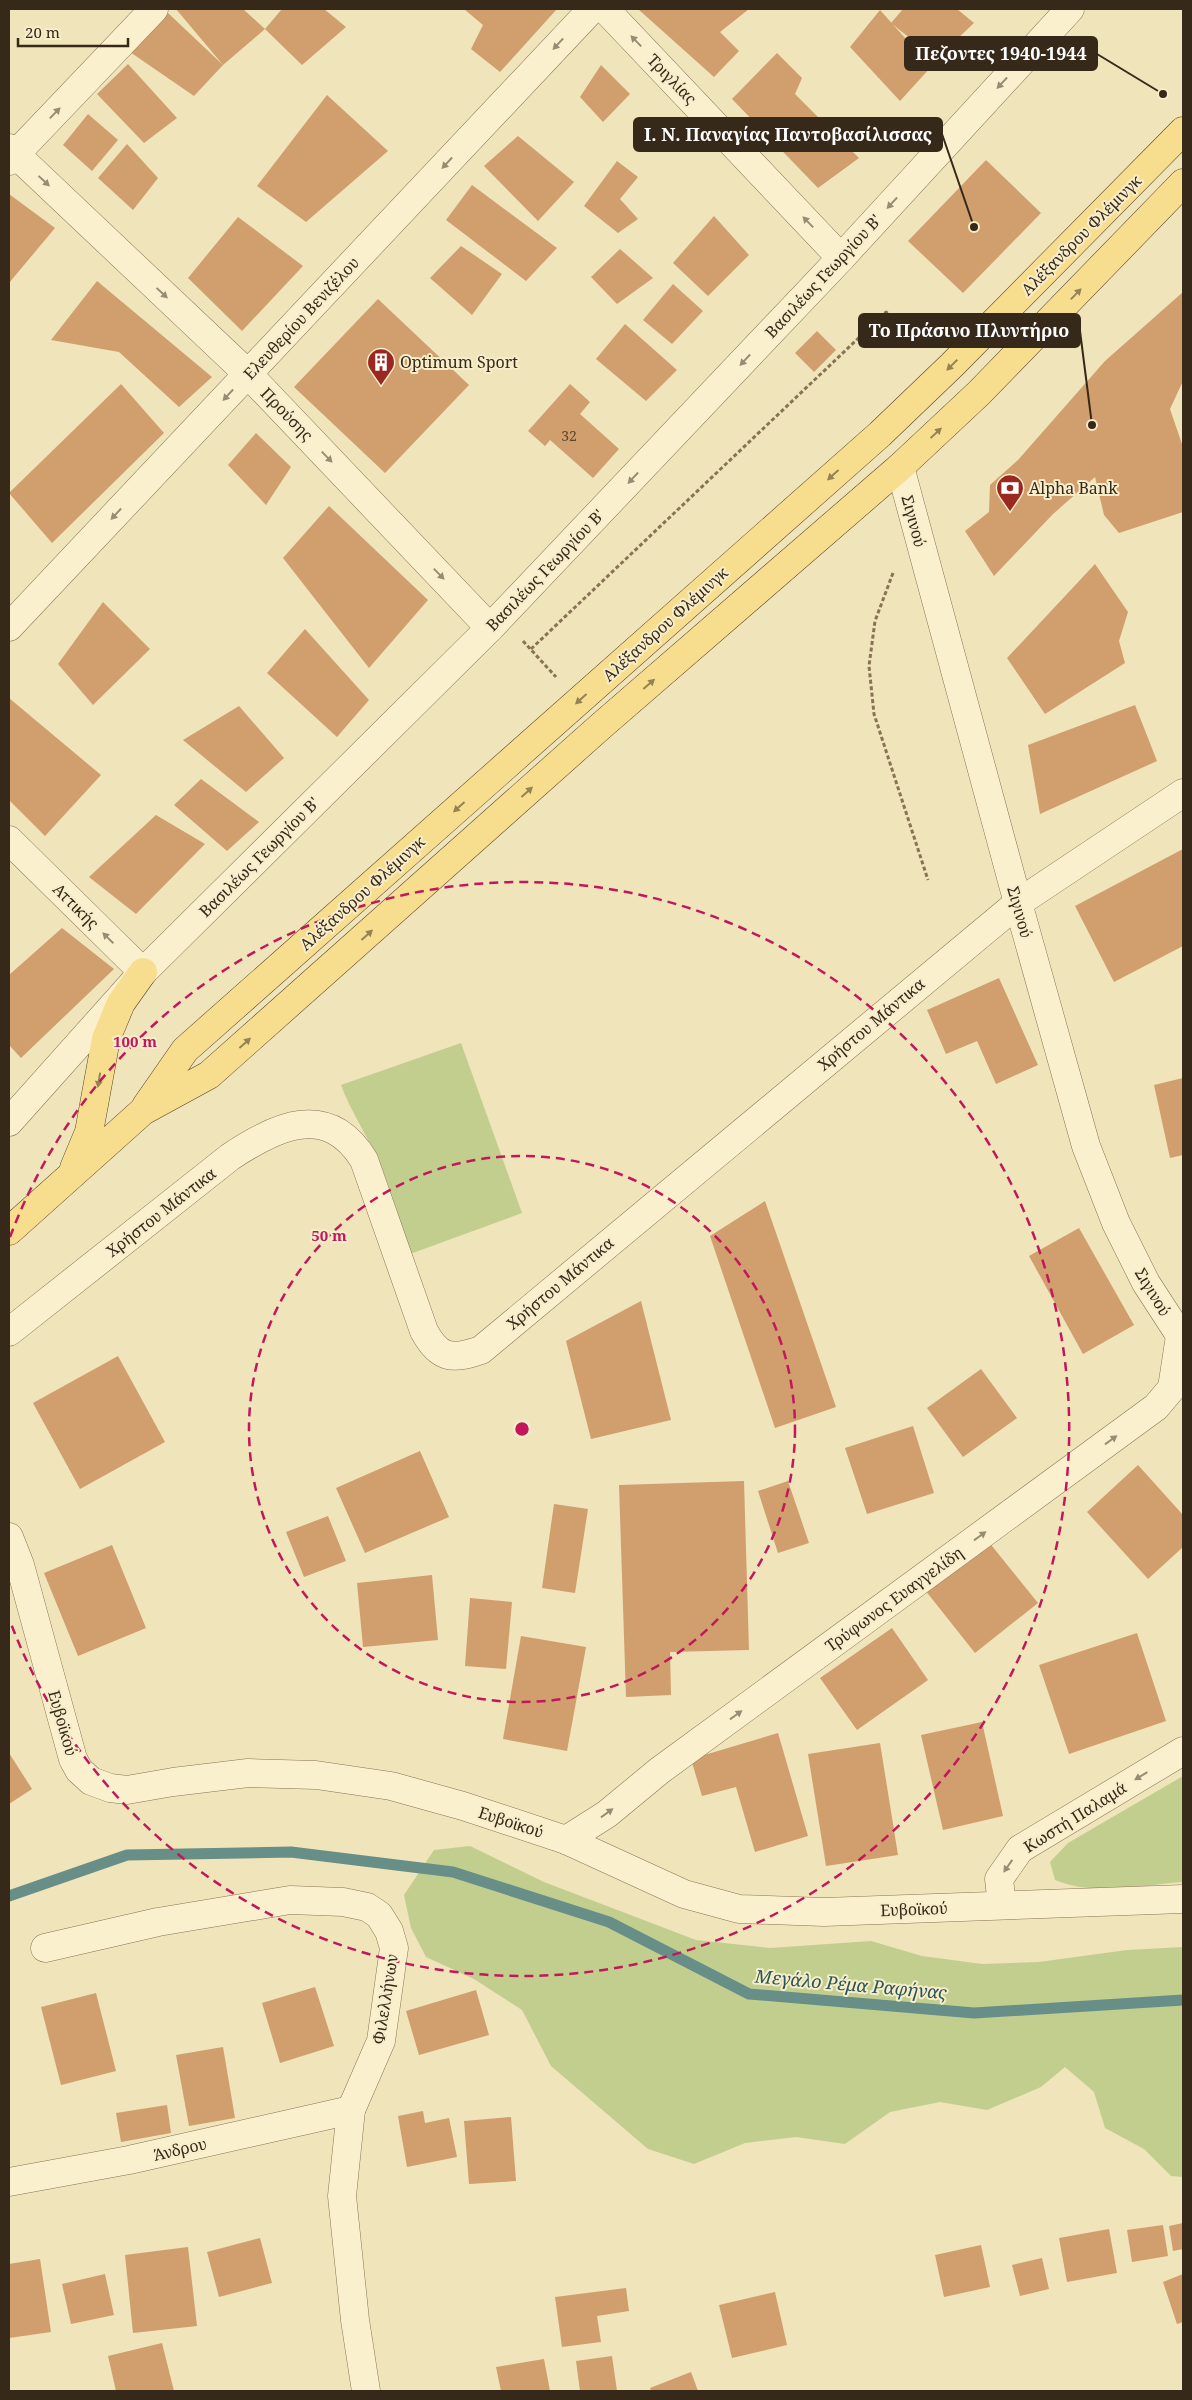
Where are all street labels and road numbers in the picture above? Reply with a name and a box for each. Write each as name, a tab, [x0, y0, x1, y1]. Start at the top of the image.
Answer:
street label: Τριγλίας	[643, 49, 702, 109]
street label: Αλέξανδρου Φλέμινγκ	[1016, 170, 1146, 300]
street label: Βασιλέως Γεωργίου Β'	[760, 209, 886, 343]
street label: Ελευθερίου Βενιζέλου	[238, 252, 364, 384]
street label: Προύσης	[256, 382, 318, 446]
street label: Σιγινού	[897, 493, 931, 549]
street label: Βασιλέως Γεωργίου Β'	[481, 504, 609, 636]
street label: Αλέξανδρου Φλέμινγκ	[598, 561, 733, 686]
street label: Βασιλέως Γεωργίου Β'	[194, 792, 324, 922]
street label: Αλέξανδρου Φλέμινγκ	[295, 830, 430, 955]
street label: Αττικής	[48, 878, 104, 934]
street label: Σιγινού	[1002, 884, 1038, 940]
street label: Χρήστου Μάντικα	[813, 973, 929, 1075]
street label: Χρήστου Μάντικα	[102, 1162, 220, 1262]
street label: Χρήστου Μάντικα	[502, 1232, 618, 1334]
street label: Σιγινού	[1130, 1264, 1176, 1320]
street label: Τρύφωνος Ευαγγελίδη	[821, 1541, 967, 1657]
street label: Ευβοϊκού	[43, 1688, 83, 1758]
street label: Κωστή Παλαμά	[1019, 1777, 1131, 1857]
street label: Ευβοϊκού	[476, 1801, 546, 1843]
street label: Ευβοϊκού	[880, 1897, 948, 1921]
street label: Φιλελλήνων	[367, 1952, 403, 2046]
street label: Άνδρου	[151, 2132, 209, 2166]

